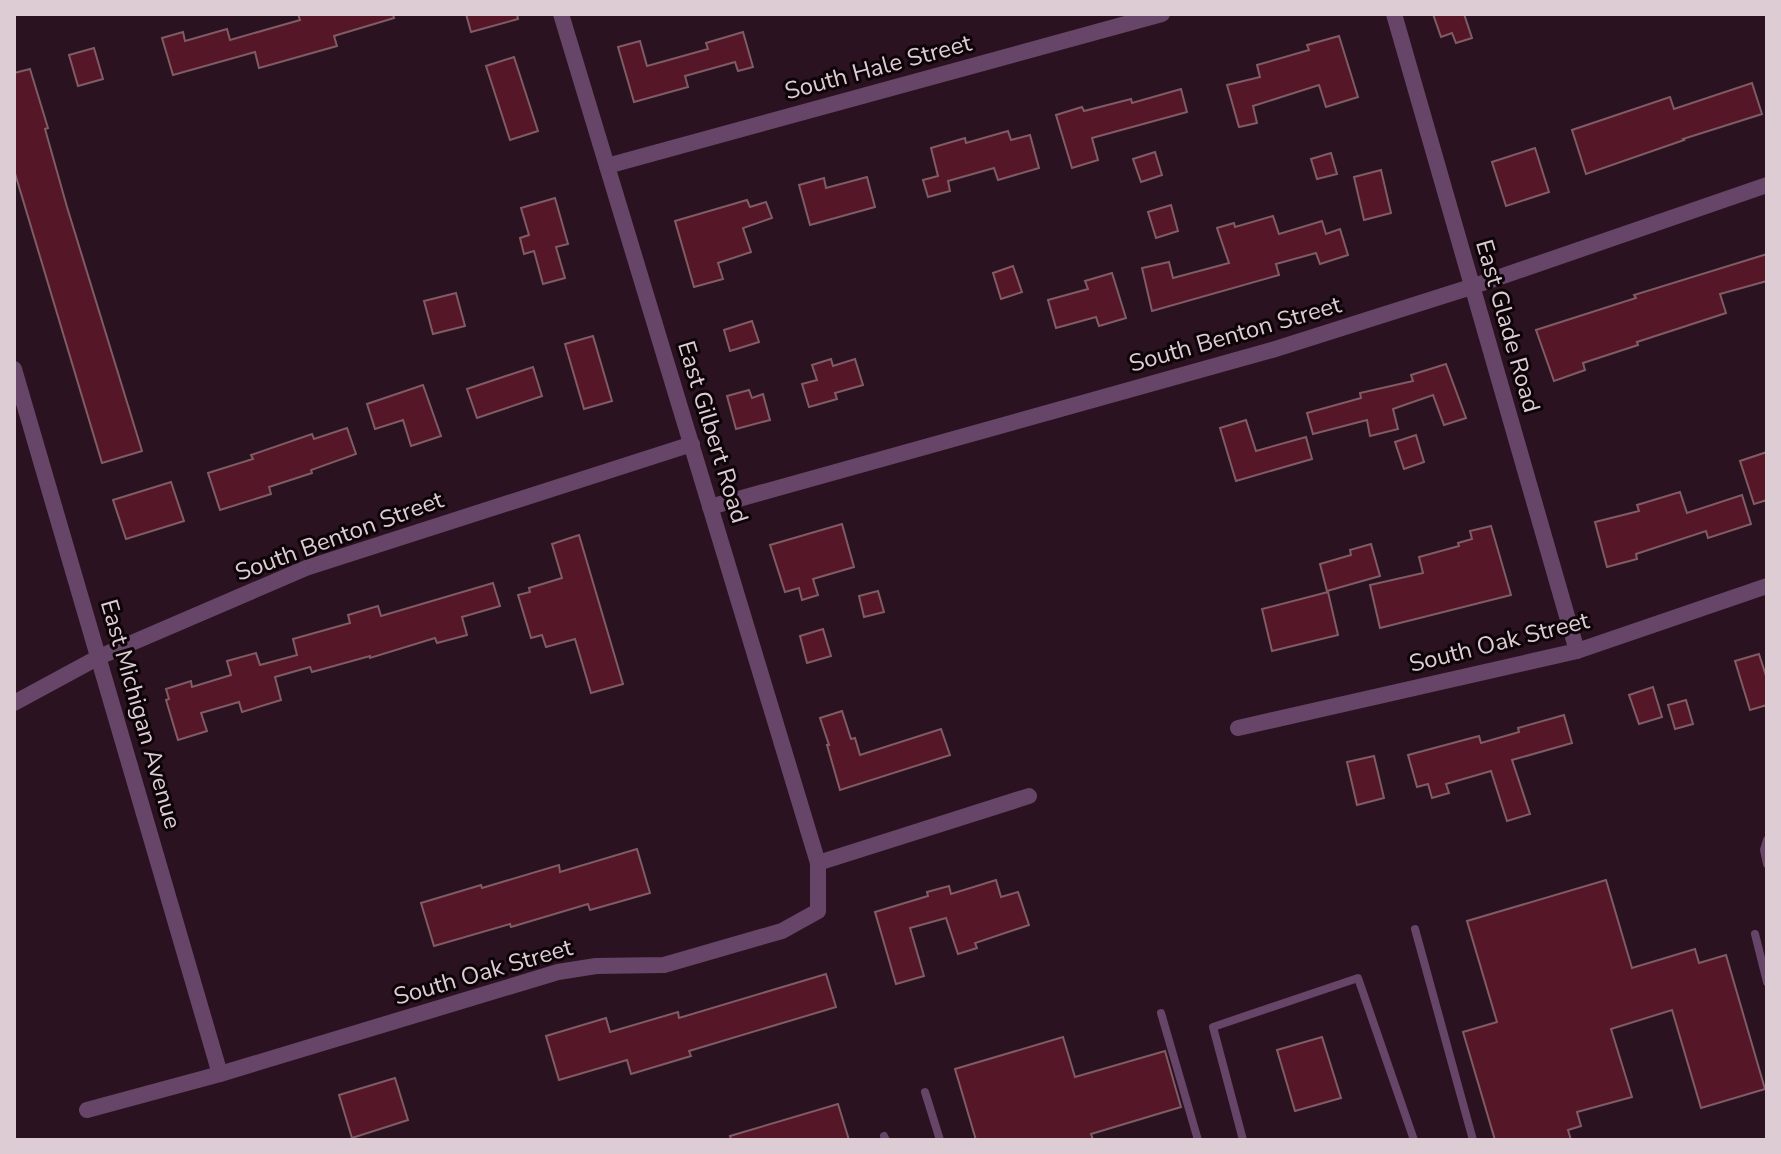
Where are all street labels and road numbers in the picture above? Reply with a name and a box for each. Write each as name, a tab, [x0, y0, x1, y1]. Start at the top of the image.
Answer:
street label: South Hale Street	[781, 27, 976, 107]
street label: East Glade Road	[1468, 236, 1548, 416]
street label: South Benton Street	[1125, 288, 1345, 380]
street label: East Gilbert Road	[670, 337, 756, 527]
street label: South Benton Street	[230, 483, 448, 589]
street label: East Michigan Avenue	[93, 596, 189, 832]
street label: South Oak Street	[1406, 604, 1593, 680]
street label: South Oak Street	[390, 931, 577, 1013]

